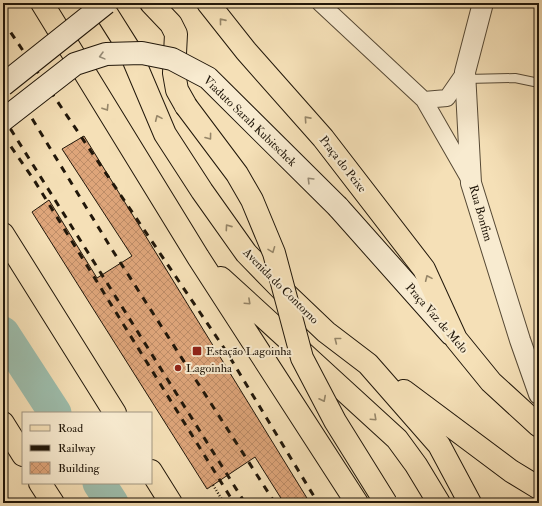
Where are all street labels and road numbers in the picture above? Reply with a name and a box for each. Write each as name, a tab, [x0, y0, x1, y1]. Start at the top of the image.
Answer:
street label: Viaduto Sarah Kubitschek	[200, 73, 300, 170]
street label: Praça do Peixe	[316, 133, 369, 196]
street label: Rua Bonfim	[465, 183, 496, 244]
street label: Avenida do Contorno	[239, 245, 322, 328]
street label: Praça Vaz de Melo	[402, 280, 471, 357]

